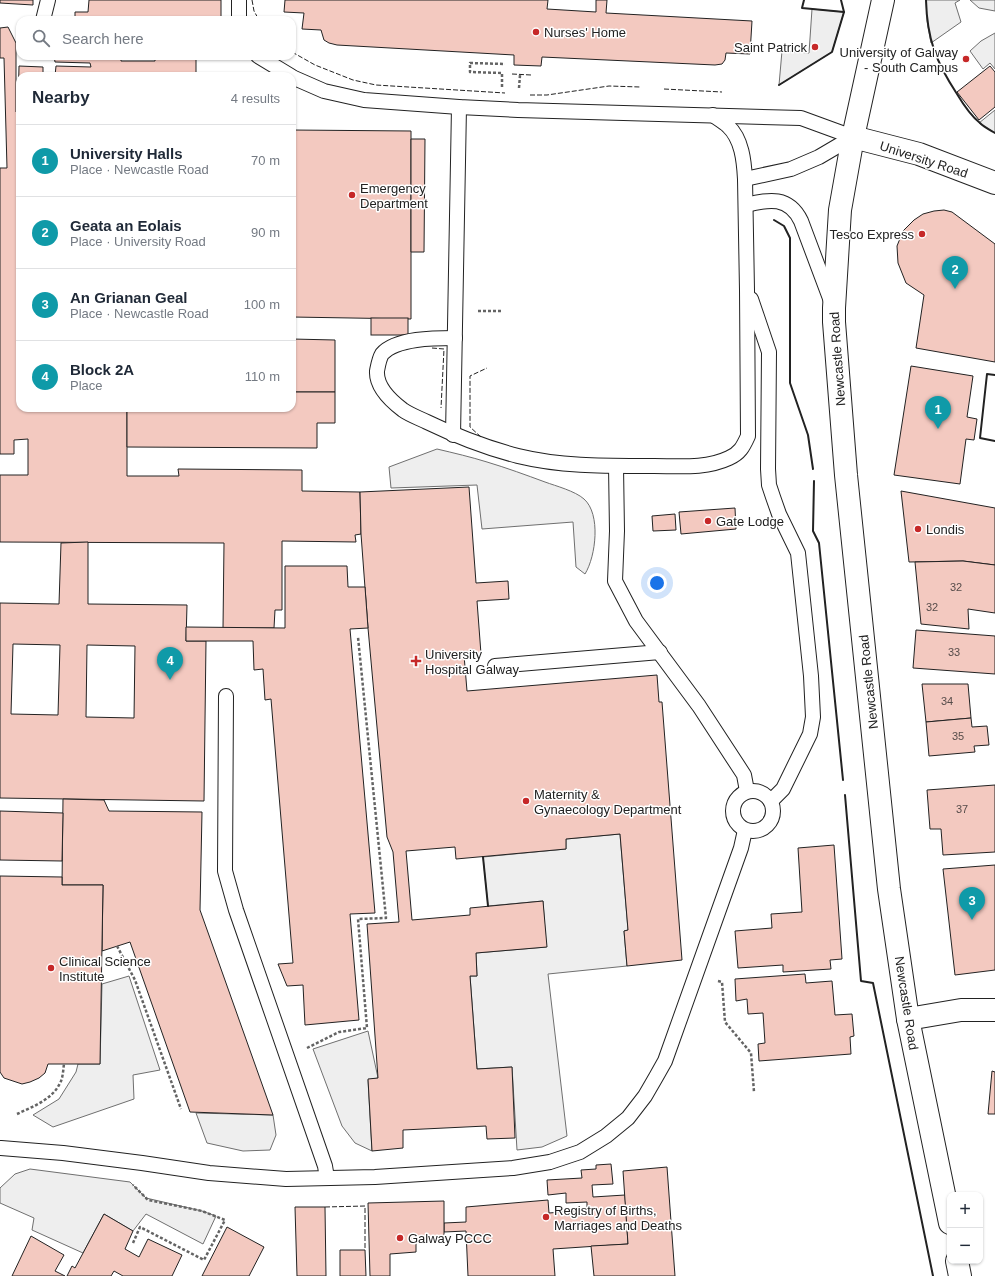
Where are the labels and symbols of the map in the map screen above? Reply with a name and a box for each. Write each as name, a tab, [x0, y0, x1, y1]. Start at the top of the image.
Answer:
place label: Nurses' Home	[544, 25, 626, 40]
marker: Nurses' Home	[531, 27, 541, 37]
place label: Saint Patrick	[734, 40, 807, 55]
marker: Saint Patrick	[810, 42, 820, 52]
place label: University of Galway - South Campus	[840, 45, 958, 75]
marker: University of Galway - South Campus	[961, 54, 971, 64]
street label: University Road	[878, 138, 970, 181]
place label: Emergency Department	[360, 181, 428, 211]
marker: Emergency Department	[347, 190, 357, 200]
place label: Tesco Express	[829, 227, 914, 242]
marker: Tesco Express	[917, 229, 927, 239]
pin: 2	[942, 256, 968, 289]
street label: Newcastle Road	[827, 311, 848, 407]
pin: 1	[925, 396, 951, 429]
place label: Gate Lodge	[716, 514, 784, 529]
marker: Gate Lodge	[703, 516, 713, 526]
place label: Londis	[926, 522, 965, 537]
marker: Londis	[913, 524, 923, 534]
your location	[647, 573, 667, 593]
house number: 32	[950, 581, 962, 593]
house number: 32	[926, 601, 938, 613]
street label: Newcastle Road	[856, 634, 881, 730]
house number: 33	[948, 646, 960, 658]
pin: 4	[157, 647, 183, 680]
place label: University Hospital Galway	[425, 647, 519, 677]
marker: University Hospital Galway	[410, 655, 422, 667]
house number: 34	[941, 695, 953, 707]
house number: 35	[952, 730, 964, 742]
place label: Maternity & Gynaecology Department	[534, 787, 682, 817]
marker: Maternity & Gynaecology Department	[521, 796, 531, 806]
house number: 37	[956, 803, 968, 815]
pin: 3	[959, 887, 985, 920]
place label: Clinical Science Institute	[59, 954, 151, 984]
street label: Newcastle Road	[892, 955, 921, 1051]
marker: Clinical Science Institute	[46, 963, 56, 973]
place label: Registry of Births, Marriages and Deaths	[554, 1203, 682, 1233]
marker: Registry of Births, Marriages and Deaths	[541, 1212, 551, 1222]
place label: Galway PCCC	[408, 1231, 492, 1246]
marker: Galway PCCC	[395, 1233, 405, 1243]

